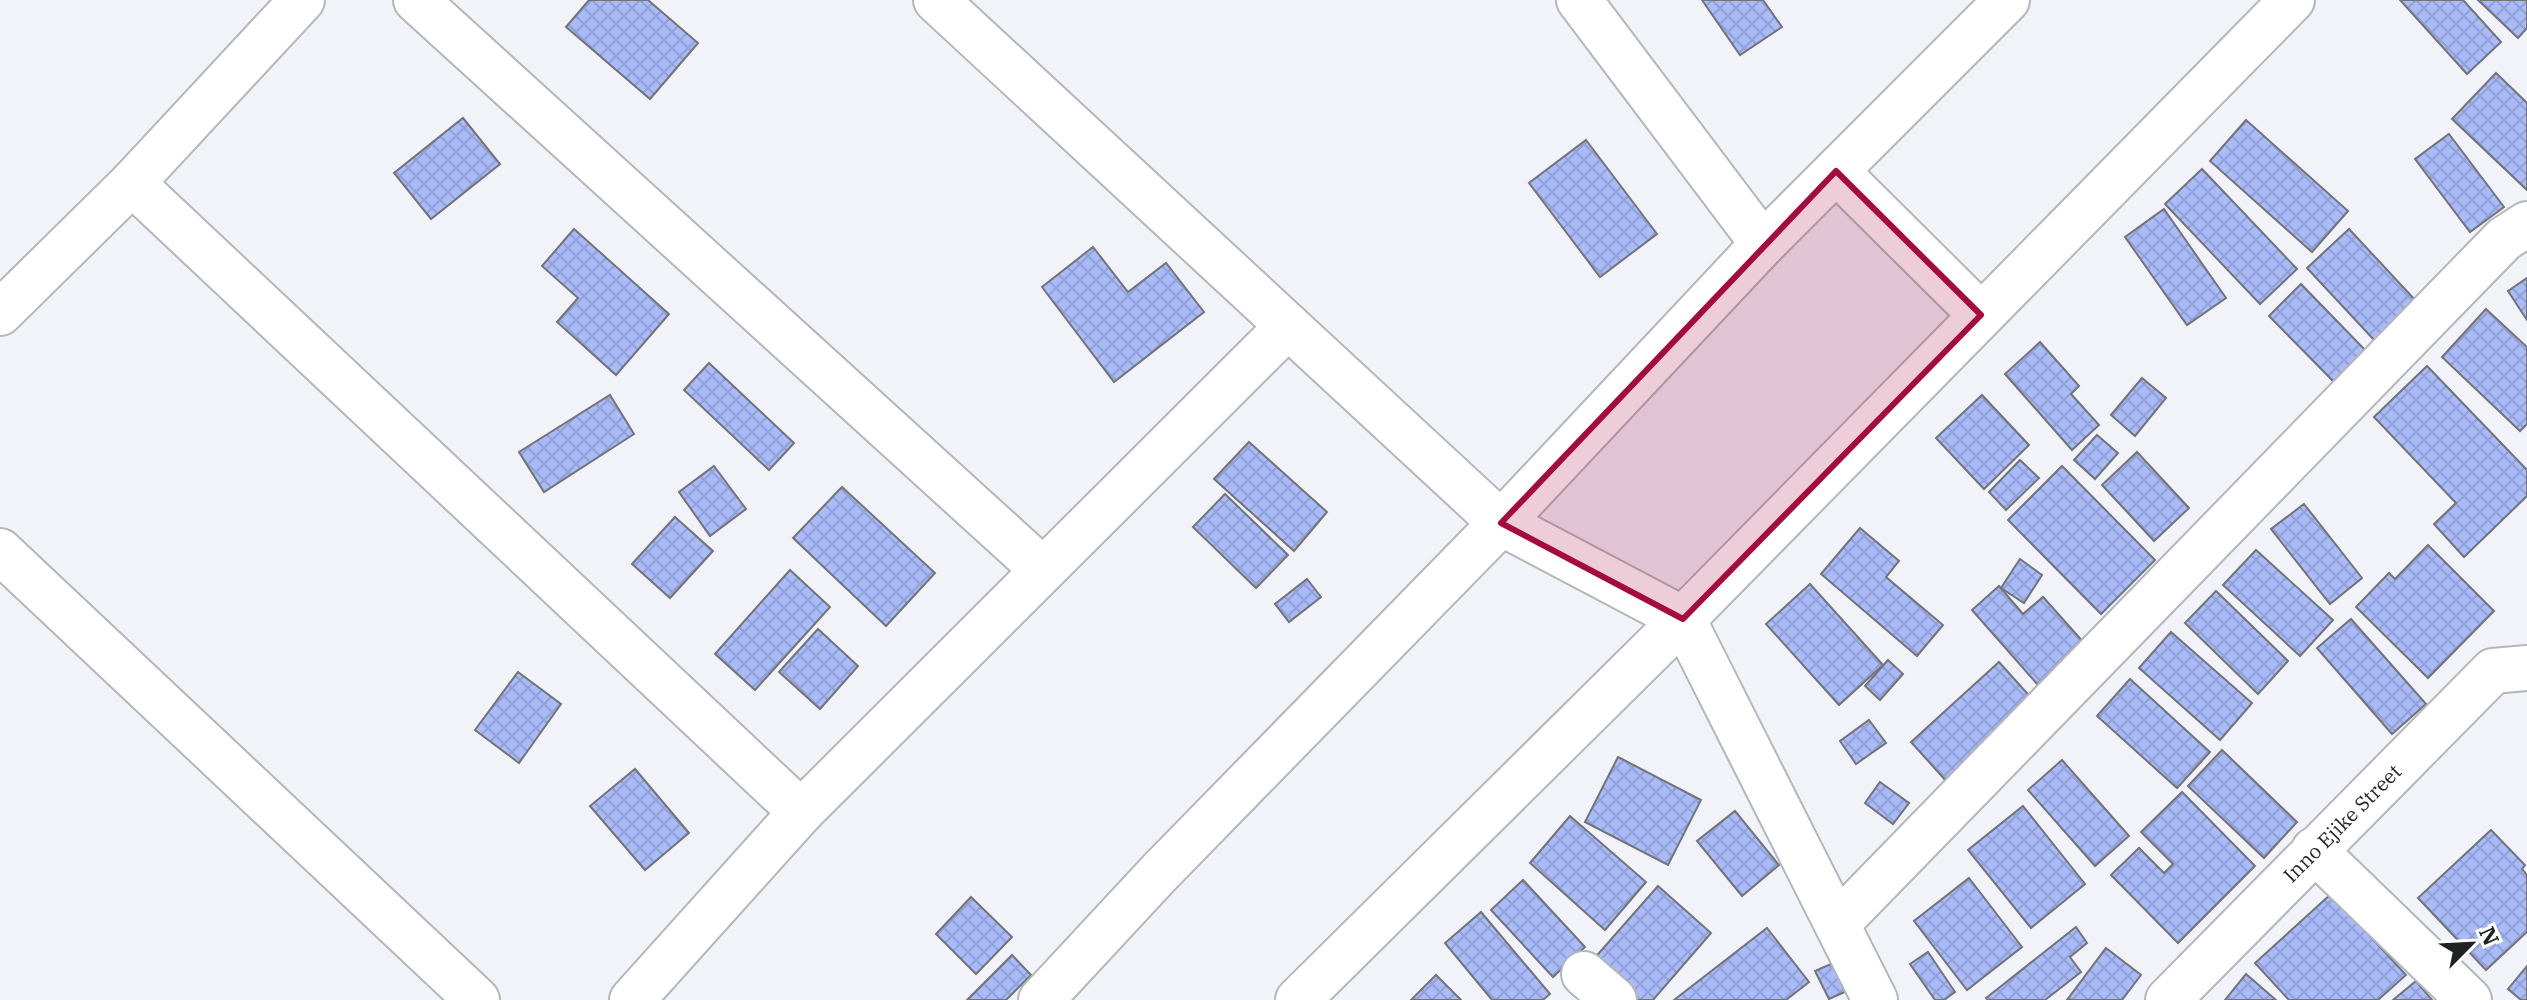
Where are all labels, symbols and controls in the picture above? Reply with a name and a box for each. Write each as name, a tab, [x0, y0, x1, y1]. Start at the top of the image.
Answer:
street label: Inno Ejike Street	[2277, 758, 2407, 888]
north arrow	[2431, 904, 2511, 984]
text: N	[2473, 922, 2507, 950]

